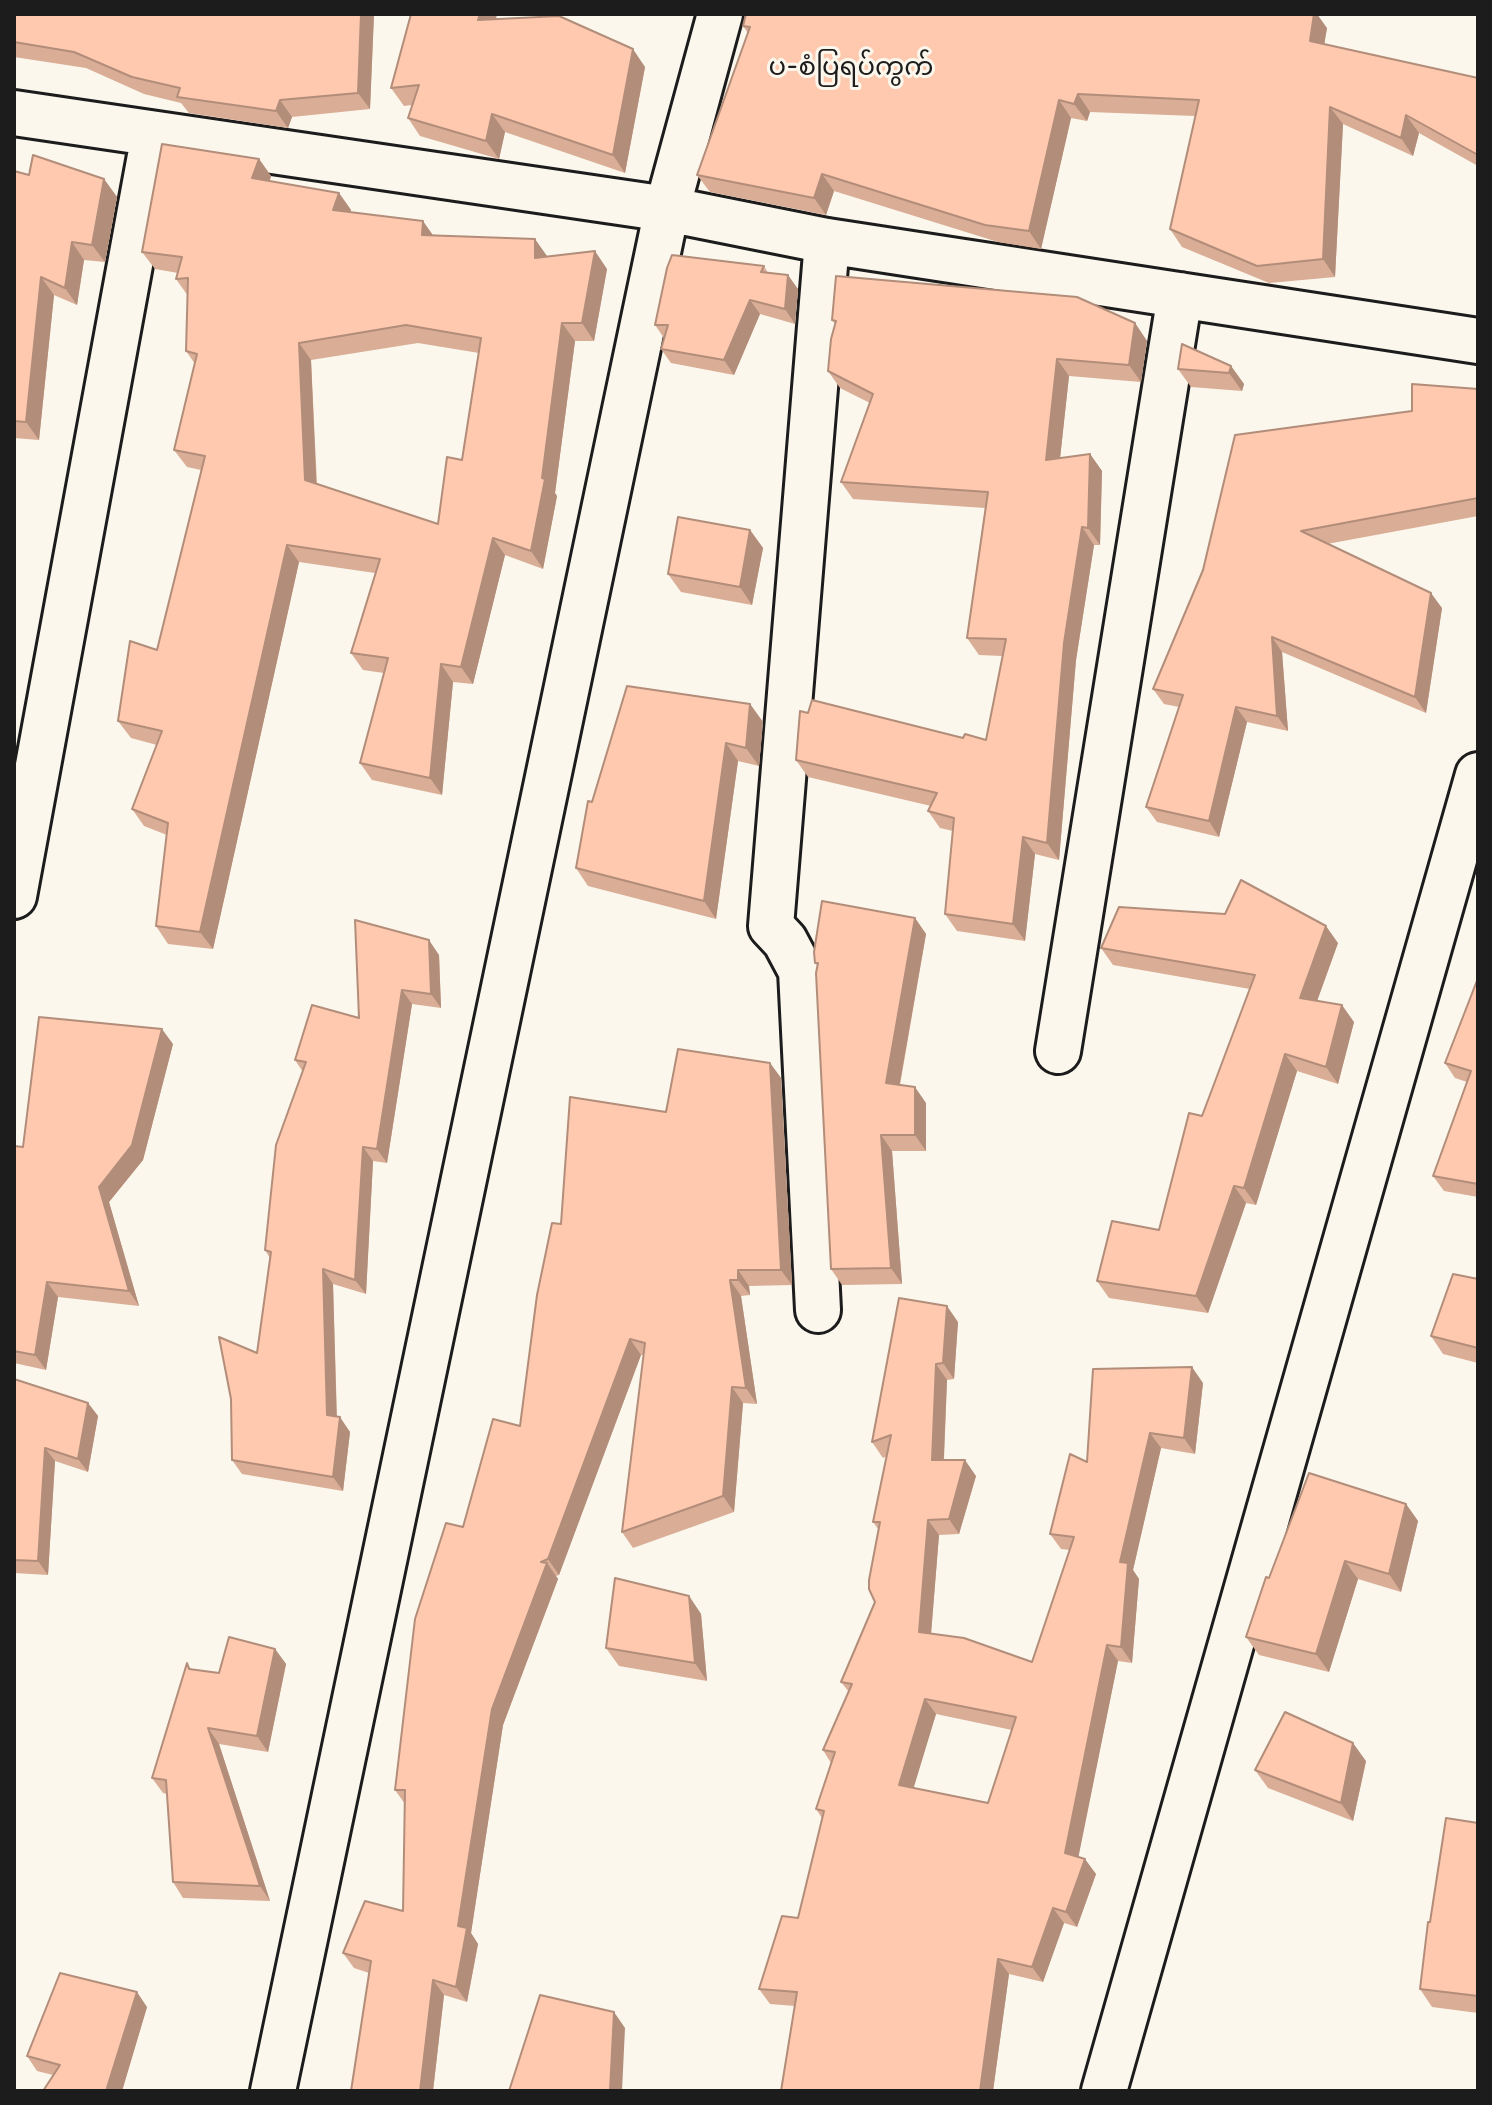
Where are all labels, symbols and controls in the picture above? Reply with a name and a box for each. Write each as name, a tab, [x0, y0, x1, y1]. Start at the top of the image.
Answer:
district label: ပ-စံပြရပ်ကွက်	[768, 52, 934, 84]

